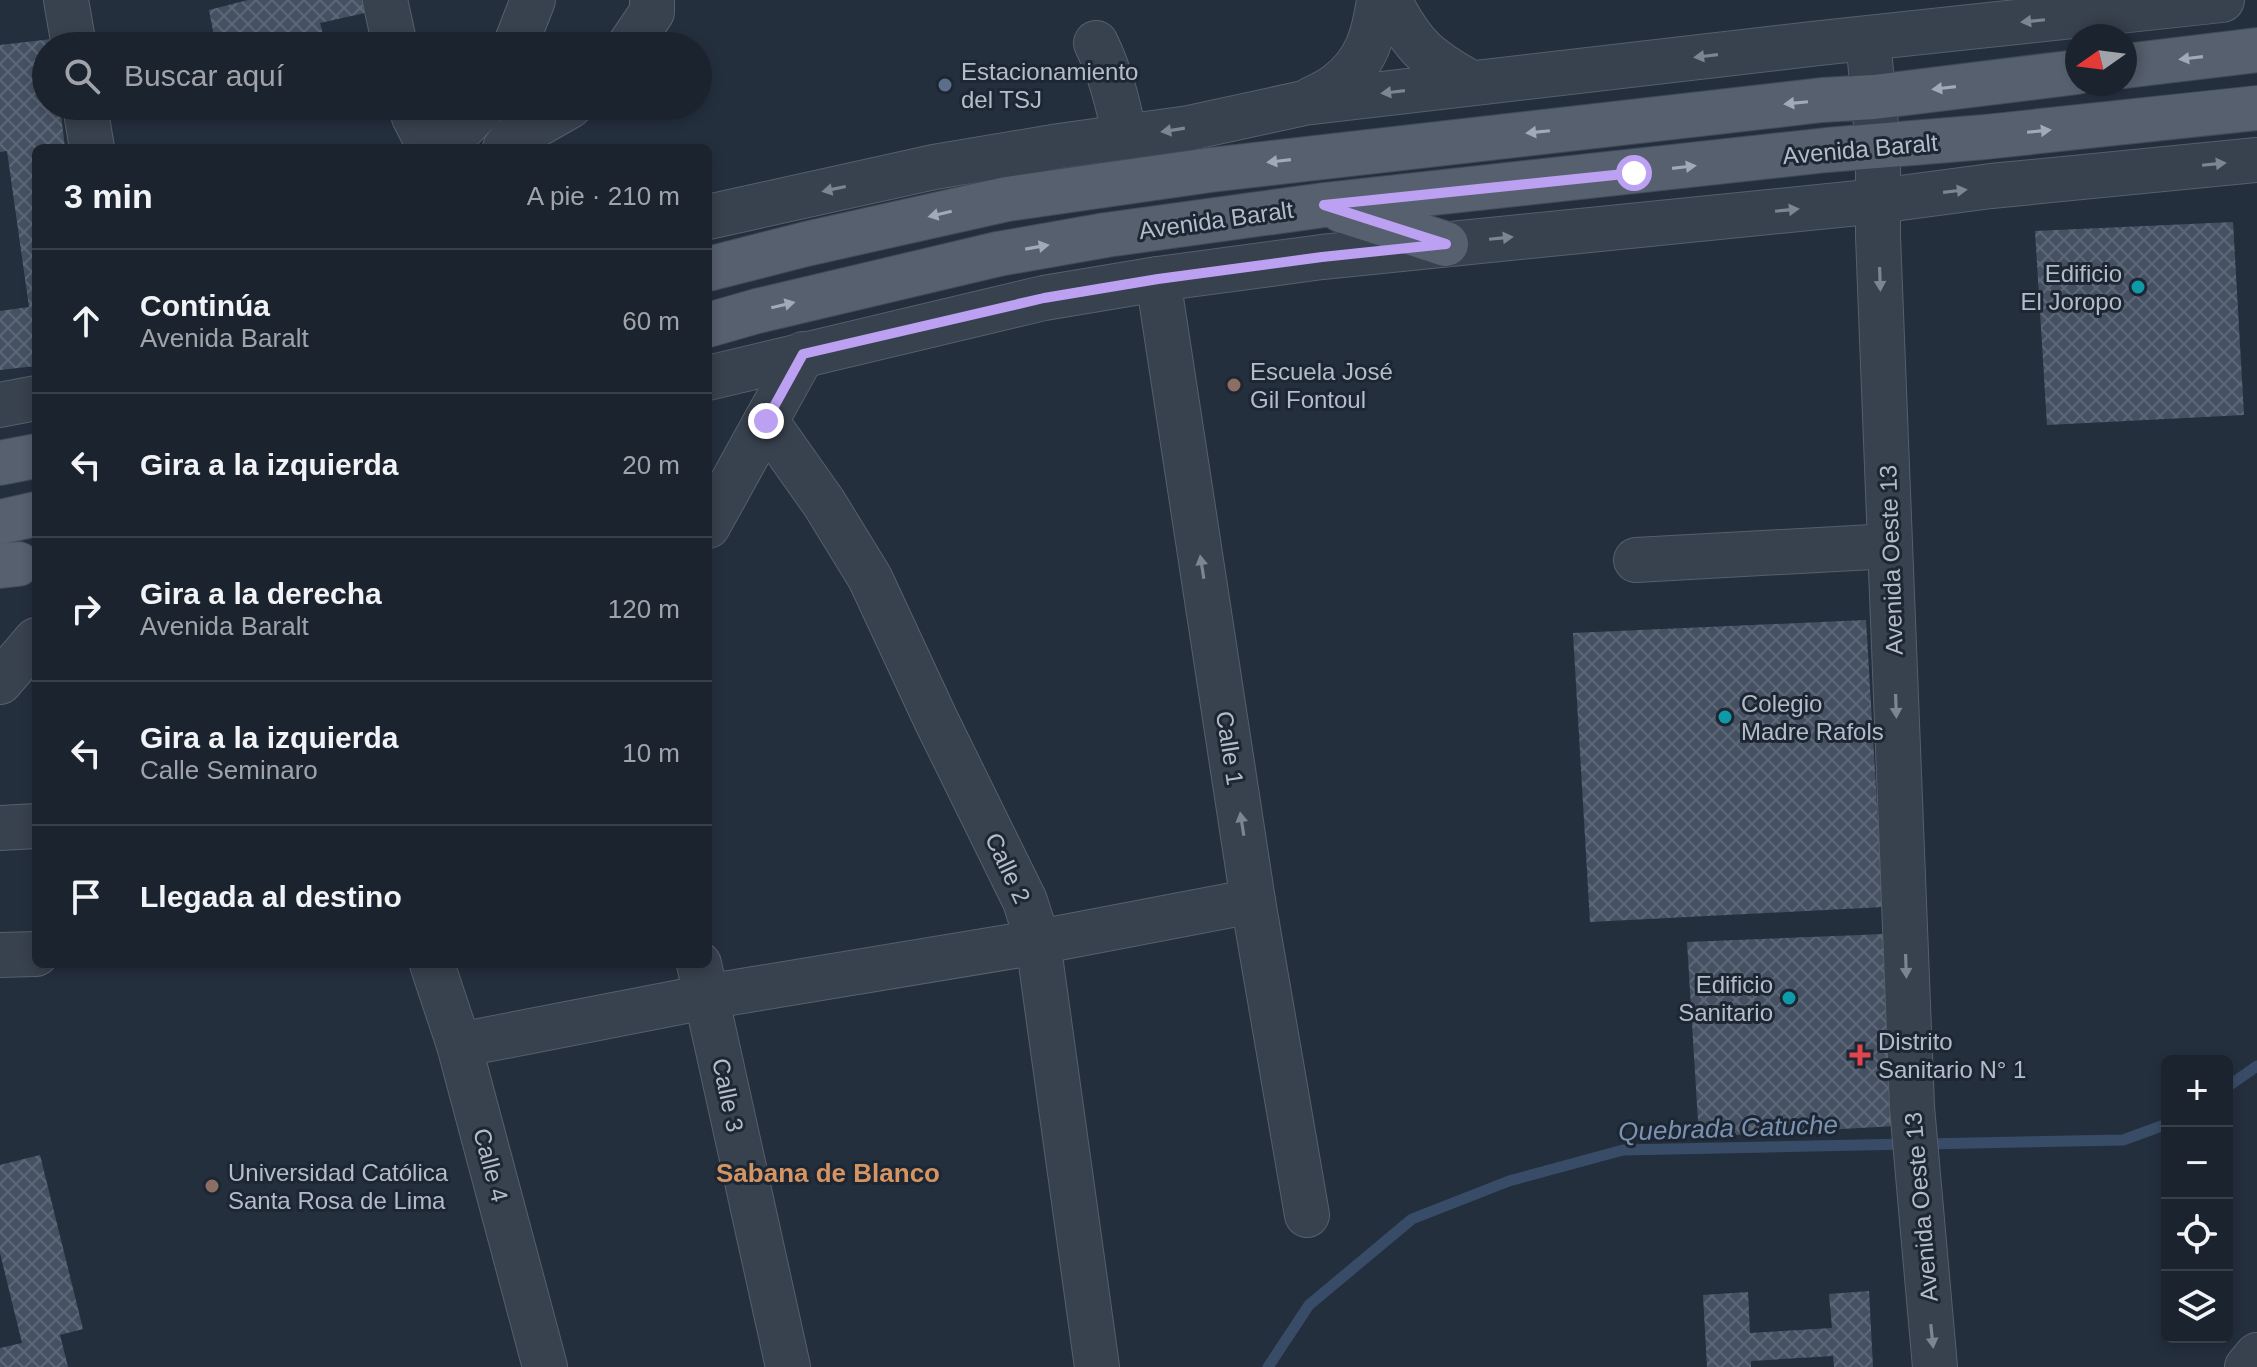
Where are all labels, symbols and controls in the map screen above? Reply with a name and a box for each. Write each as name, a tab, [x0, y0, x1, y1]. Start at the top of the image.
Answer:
one-way arrow	[2020, 15, 2045, 28]
north arrow	[2065, 24, 2137, 96]
search box	[32, 32, 712, 120]
one-way arrow	[1694, 50, 1719, 63]
one-way arrow	[2178, 51, 2203, 64]
icon: search	[60, 54, 104, 98]
place label: Estacionamiento del TSJ	[961, 58, 1138, 113]
text: Buscar aquí	[124, 59, 284, 92]
marker: Estacionamiento del TSJ	[936, 76, 954, 94]
one-way arrow	[1931, 82, 1956, 95]
one-way arrow	[1380, 86, 1405, 99]
one-way arrow	[1783, 97, 1808, 110]
one-way arrow	[1160, 124, 1185, 137]
one-way arrow	[1525, 125, 1550, 138]
one-way arrow	[2027, 125, 2052, 138]
street label: Avenida Baralt	[1781, 129, 1939, 169]
one-way arrow	[1266, 155, 1291, 168]
route start	[1616, 155, 1652, 191]
one-way arrow	[2202, 158, 2227, 171]
one-way arrow	[1671, 160, 1696, 173]
text: 3 min	[64, 177, 153, 215]
text: A pie · 210 m	[527, 181, 680, 211]
one-way arrow	[822, 183, 847, 196]
one-way arrow	[1943, 184, 1968, 197]
street label: Avenida Baralt	[1137, 196, 1295, 244]
one-way arrow	[1775, 203, 1800, 216]
one-way arrow	[927, 208, 952, 221]
one-way arrow	[1489, 232, 1514, 245]
one-way arrow	[1024, 240, 1049, 253]
place label: Edificio El Joropo	[2021, 260, 2122, 315]
one-way arrow	[1874, 267, 1887, 292]
marker: Edificio El Joropo	[2129, 278, 2147, 296]
text: Continúa	[140, 289, 270, 322]
one-way arrow	[771, 298, 796, 310]
icon: ahead	[64, 299, 108, 343]
text: 60 m	[622, 306, 680, 336]
text: Avenida Baralt	[140, 323, 309, 353]
place label: Escuela José Gil Fontoul	[1250, 358, 1393, 413]
marker: Escuela José Gil Fontoul	[1225, 376, 1243, 394]
route end	[748, 403, 784, 439]
icon: left	[64, 443, 108, 487]
text: Gira a la izquierda	[140, 448, 398, 481]
text: 20 m	[622, 450, 680, 480]
street label: Avenida Oeste 13	[1874, 464, 1908, 656]
one-way arrow	[1195, 554, 1208, 579]
text: Gira a la derecha	[140, 577, 382, 610]
icon: right	[64, 587, 108, 631]
text: 120 m	[608, 594, 680, 624]
text: Avenida Baralt	[140, 611, 309, 641]
place label: Colegio Madre Rafols	[1741, 690, 1884, 745]
one-way arrow	[1890, 694, 1903, 719]
marker: Colegio Madre Rafols	[1716, 708, 1734, 726]
street label: Calle 1	[1211, 709, 1249, 787]
text: Gira a la izquierda	[140, 721, 398, 754]
icon: left	[64, 731, 108, 775]
text: 10 m	[622, 738, 680, 768]
text: Calle Seminaro	[140, 755, 318, 785]
one-way arrow	[1235, 811, 1247, 836]
street label: Calle 2	[980, 828, 1036, 908]
icon: arrive	[64, 875, 108, 919]
text: Llegada al destino	[140, 880, 402, 913]
one-way arrow	[1900, 954, 1913, 979]
place label: Edificio Sanitario	[1678, 971, 1773, 1026]
marker: Edificio Sanitario	[1780, 989, 1798, 1007]
place label: Distrito Sanitario N° 1	[1878, 1028, 2026, 1083]
marker: Distrito Sanitario N° 1	[1849, 1044, 1871, 1066]
map controls	[2161, 1055, 2233, 1343]
button: +	[2161, 1055, 2233, 1127]
street label: Calle 3	[707, 1056, 749, 1134]
water label: Quebrada Catuche	[1618, 1109, 1838, 1147]
street label: Avenida Oeste 13	[1899, 1111, 1943, 1303]
street label: Calle 4	[468, 1125, 514, 1205]
button: −	[2161, 1127, 2233, 1199]
district label: Sabana de Blanco	[716, 1158, 940, 1188]
place label: Universidad Católica Santa Rosa de Lima	[228, 1159, 449, 1214]
marker: Universidad Católica Santa Rosa de Lima	[203, 1177, 221, 1195]
button: locate	[2161, 1199, 2233, 1271]
button: layers	[2161, 1271, 2233, 1343]
one-way arrow	[1926, 1324, 1939, 1349]

